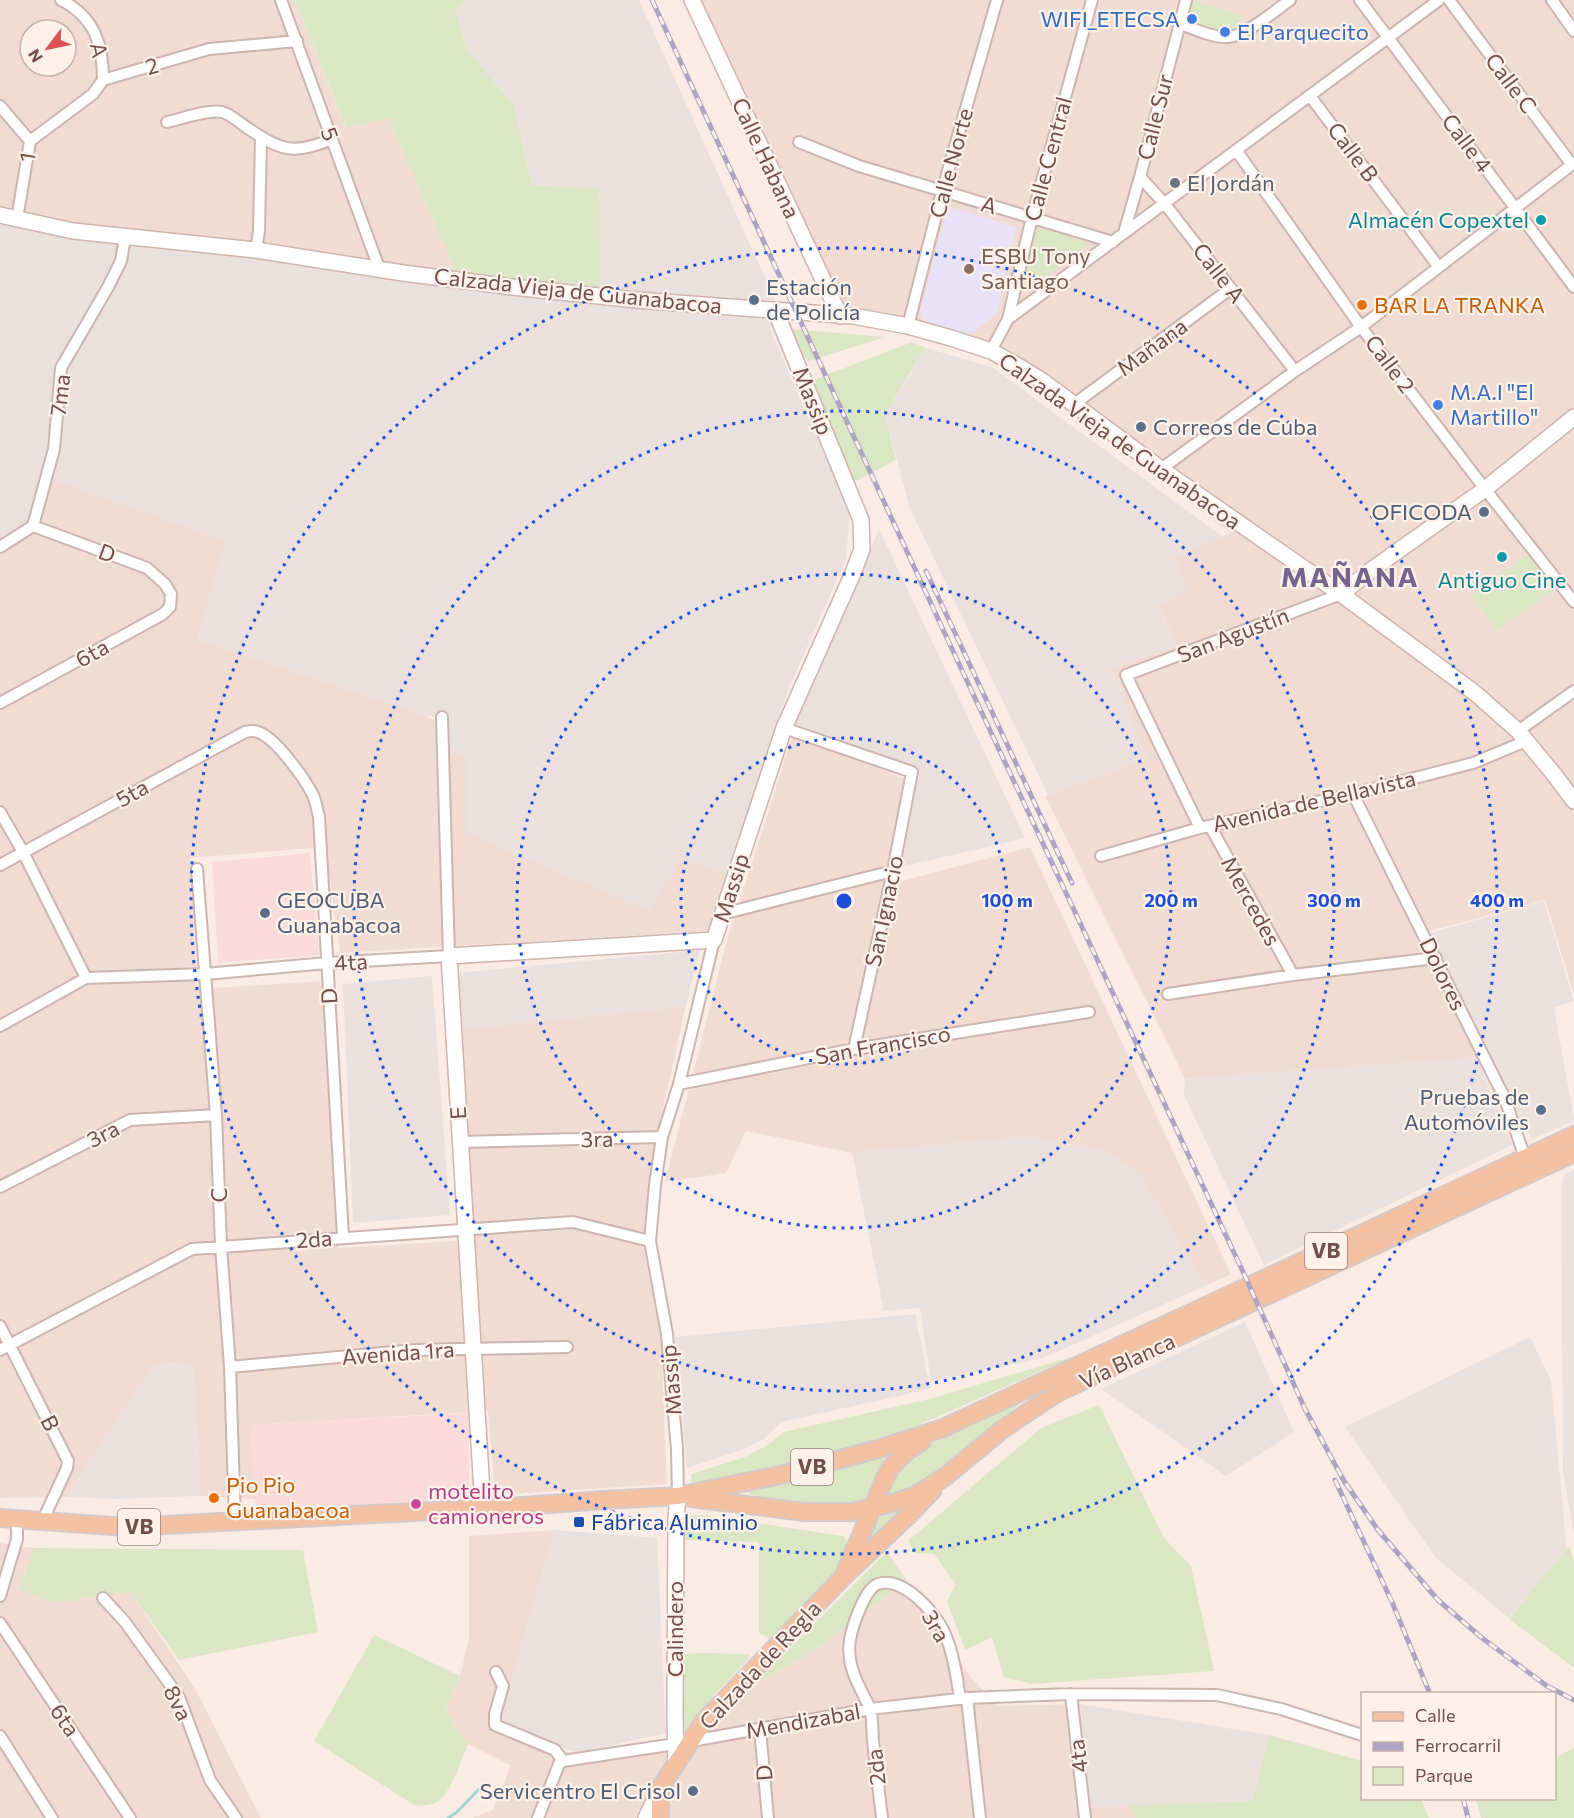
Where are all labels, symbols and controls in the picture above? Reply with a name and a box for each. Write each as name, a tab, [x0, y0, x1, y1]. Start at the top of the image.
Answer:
place label: WIFI_ETECSA	[1040, 5, 1180, 32]
marker: WIFI_ETECSA	[1185, 12, 1199, 26]
north arrow	[18, 18, 78, 78]
place label: El Parquecito	[1237, 18, 1369, 45]
marker: El Parquecito	[1218, 25, 1232, 39]
street label: A	[85, 40, 114, 60]
text: N	[24, 46, 46, 66]
street label: Calle C	[1480, 47, 1543, 118]
street label: 2	[142, 51, 161, 80]
street label: Calle Sur	[1131, 71, 1178, 163]
street label: Calle Habana	[727, 93, 806, 222]
street label: Calle Central	[1018, 94, 1077, 224]
street label: Calle Norte	[923, 105, 978, 221]
street label: Calle 4	[1437, 108, 1498, 177]
street label: Calle B	[1322, 117, 1385, 187]
street label: 5	[316, 123, 345, 144]
street label: 1	[12, 150, 41, 164]
place label: El Jordán	[1187, 169, 1275, 196]
marker: El Jordán	[1168, 176, 1182, 190]
street label: A	[978, 189, 1000, 220]
place label: Almacén Copextel	[1348, 206, 1529, 233]
marker: Almacén Copextel	[1534, 213, 1548, 227]
street label: Calle A	[1188, 237, 1251, 308]
place label: ESBU Tony Santiago	[981, 242, 1091, 294]
street label: Calzada Vieja de Guanabacoa	[433, 262, 723, 319]
marker: ESBU Tony Santiago	[962, 262, 976, 276]
place label: Estación de Policía	[766, 273, 860, 325]
place label: BAR LA TRANKA	[1374, 291, 1545, 318]
marker: Estación de Policía	[747, 293, 761, 307]
marker: BAR LA TRANKA	[1355, 298, 1369, 312]
street label: Mañana	[1111, 312, 1192, 381]
street label: Calle 2	[1360, 329, 1421, 398]
street label: Calzada Vieja de Guanabacoa	[994, 347, 1247, 535]
street label: Massip	[788, 363, 839, 439]
street label: 7ma	[44, 372, 75, 417]
place label: M.A.I "El Martillo"	[1450, 378, 1538, 430]
marker: M.A.I "El Martillo"	[1431, 398, 1445, 412]
place label: Correos de Cuba	[1153, 413, 1318, 440]
marker: Correos de Cuba	[1134, 420, 1148, 434]
place label: OFICODA	[1371, 498, 1472, 525]
marker: OFICODA	[1477, 505, 1491, 519]
street label: D	[95, 537, 119, 568]
marker: Antiguo Cine	[1495, 550, 1509, 564]
district label: MAÑANA	[1281, 559, 1419, 593]
place label: Antiguo Cine	[1438, 566, 1566, 593]
street label: San Agustín	[1173, 601, 1292, 668]
street label: 6ta	[70, 633, 113, 673]
street label: Avenida de Bellavista	[1210, 764, 1418, 837]
street label: 5ta	[111, 773, 153, 812]
street label: Massip	[707, 850, 754, 926]
street label: Mercedes	[1216, 851, 1287, 950]
street label: San Ignacio	[859, 853, 908, 969]
place label: GEOCUBA Guanabacoa	[277, 886, 401, 938]
text: 100 m	[981, 889, 1033, 911]
text: 200 m	[1144, 889, 1198, 911]
text: 300 m	[1307, 889, 1361, 911]
text: 400 m	[1470, 889, 1524, 911]
centre of rings	[834, 891, 854, 911]
marker: GEOCUBA Guanabacoa	[258, 906, 272, 920]
street label: Dolores	[1414, 933, 1473, 1015]
street label: 4ta	[333, 947, 369, 976]
street label: D	[315, 987, 342, 1005]
street label: San Francisco	[813, 1019, 953, 1070]
place label: Pruebas de Automóviles	[1404, 1083, 1529, 1135]
marker: Pruebas de Automóviles	[1534, 1103, 1548, 1117]
street label: E	[444, 1106, 471, 1120]
street label: 3ra	[82, 1114, 123, 1153]
street label: 3ra	[580, 1125, 614, 1152]
street label: C	[205, 1187, 232, 1203]
street label: 2da	[295, 1224, 333, 1253]
road number: VB	[1305, 1233, 1347, 1269]
street label: Vía Blanca	[1075, 1327, 1179, 1394]
street label: Avenida 1ra	[341, 1335, 455, 1370]
street label: Massip	[654, 1343, 687, 1417]
street label: B	[35, 1410, 66, 1435]
road number: VB	[791, 1449, 833, 1485]
place label: Pio Pio Guanabacoa	[226, 1471, 350, 1523]
place label: motelito camioneros	[428, 1477, 544, 1529]
marker: Pio Pio Guanabacoa	[207, 1491, 221, 1505]
marker: motelito camioneros	[409, 1497, 423, 1511]
place label: Fábrica Aluminio	[591, 1508, 758, 1535]
road number: VB	[118, 1509, 160, 1545]
marker: Fábrica Aluminio	[572, 1515, 586, 1529]
street label: Calindero	[661, 1581, 688, 1677]
street label: Calzada de Regla	[693, 1595, 826, 1735]
street label: 3ra	[917, 1605, 956, 1647]
street label: 8va	[158, 1681, 199, 1725]
legend	[1361, 1692, 1556, 1800]
street label: Mendizabal	[743, 1697, 862, 1744]
street label: 6ta	[45, 1698, 86, 1741]
text: Calle	[1415, 1704, 1455, 1726]
text: Ferrocarril	[1415, 1734, 1501, 1756]
street label: 4ta	[1062, 1738, 1093, 1774]
street label: 2da	[860, 1748, 891, 1787]
street label: D	[749, 1764, 778, 1782]
text: Parque	[1415, 1764, 1473, 1786]
place label: Servicentro El Crisol	[480, 1777, 681, 1804]
marker: Servicentro El Crisol	[686, 1784, 700, 1798]

